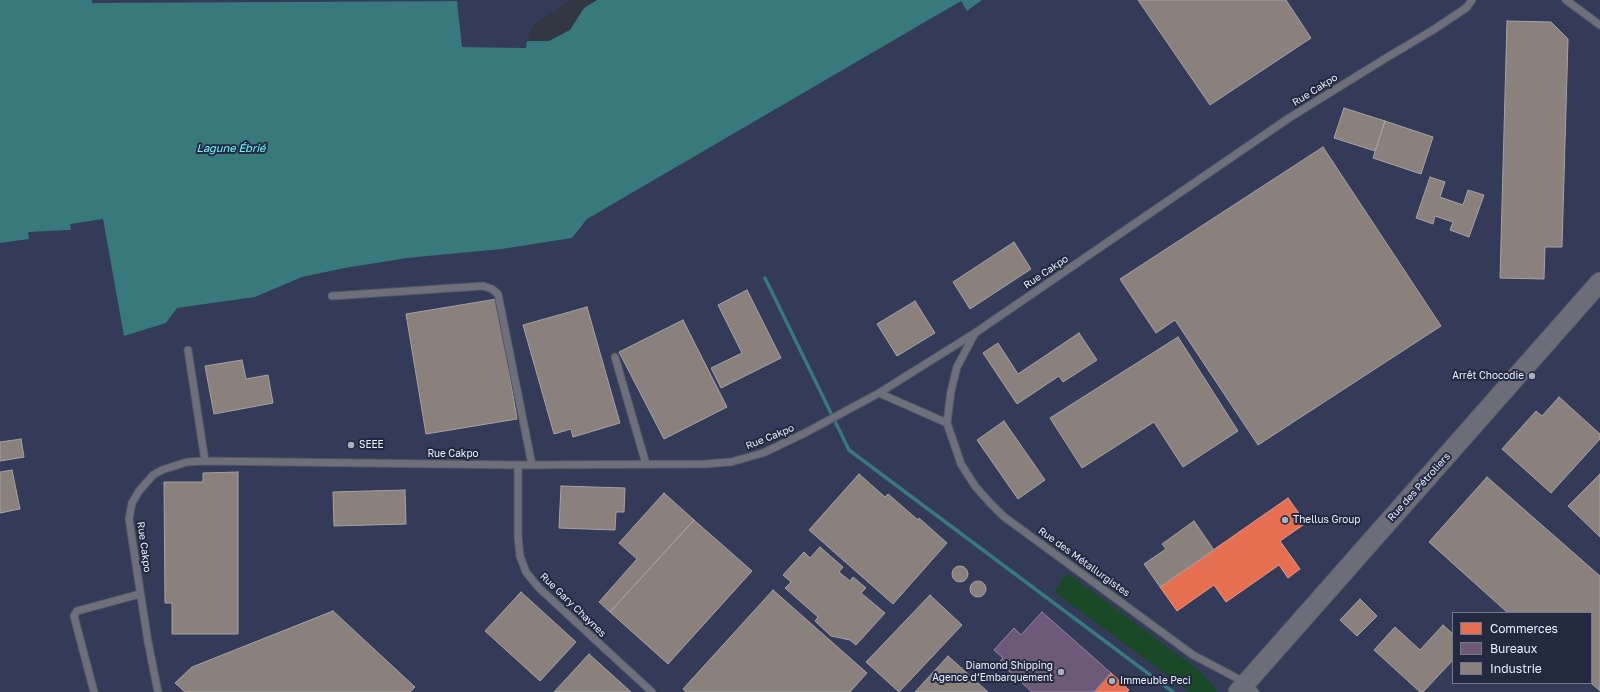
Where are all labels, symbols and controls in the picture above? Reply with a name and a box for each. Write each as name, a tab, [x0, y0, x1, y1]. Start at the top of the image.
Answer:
street label: Rue Cakpo	[1290, 71, 1340, 109]
water label: Lagune Ébrié	[196, 142, 266, 156]
street label: Rue Cakpo	[1021, 253, 1071, 291]
place label: Arrêt Chocodie	[1452, 370, 1524, 382]
marker: Arrêt Chocodie	[1527, 371, 1537, 381]
street label: Rue Cakpo	[744, 422, 796, 452]
place label: SEEE	[359, 439, 384, 451]
marker: SEEE	[346, 440, 356, 450]
street label: Rue Cakpo	[427, 448, 479, 460]
street label: Rue des Pétroliers	[1385, 450, 1453, 524]
place label: Thellus Group	[1293, 514, 1360, 526]
marker: Thellus Group	[1280, 515, 1290, 525]
street label: Rue Cakpo	[134, 521, 154, 573]
street label: Rue des Métallurgistes	[1036, 525, 1132, 599]
street label: Rue Gary Chaynes	[537, 570, 609, 640]
legend	[1452, 612, 1592, 684]
text: Commerces	[1490, 621, 1558, 636]
text: Bureaux	[1490, 641, 1537, 656]
place label: Diamond Shipping Agence d‘Embarquement	[932, 660, 1053, 684]
text: Industrie	[1490, 661, 1542, 676]
marker: Diamond Shipping Agence d‘Embarquement	[1056, 667, 1066, 677]
place label: Immeuble Peci	[1120, 675, 1191, 687]
marker: Immeuble Peci	[1107, 676, 1117, 686]

